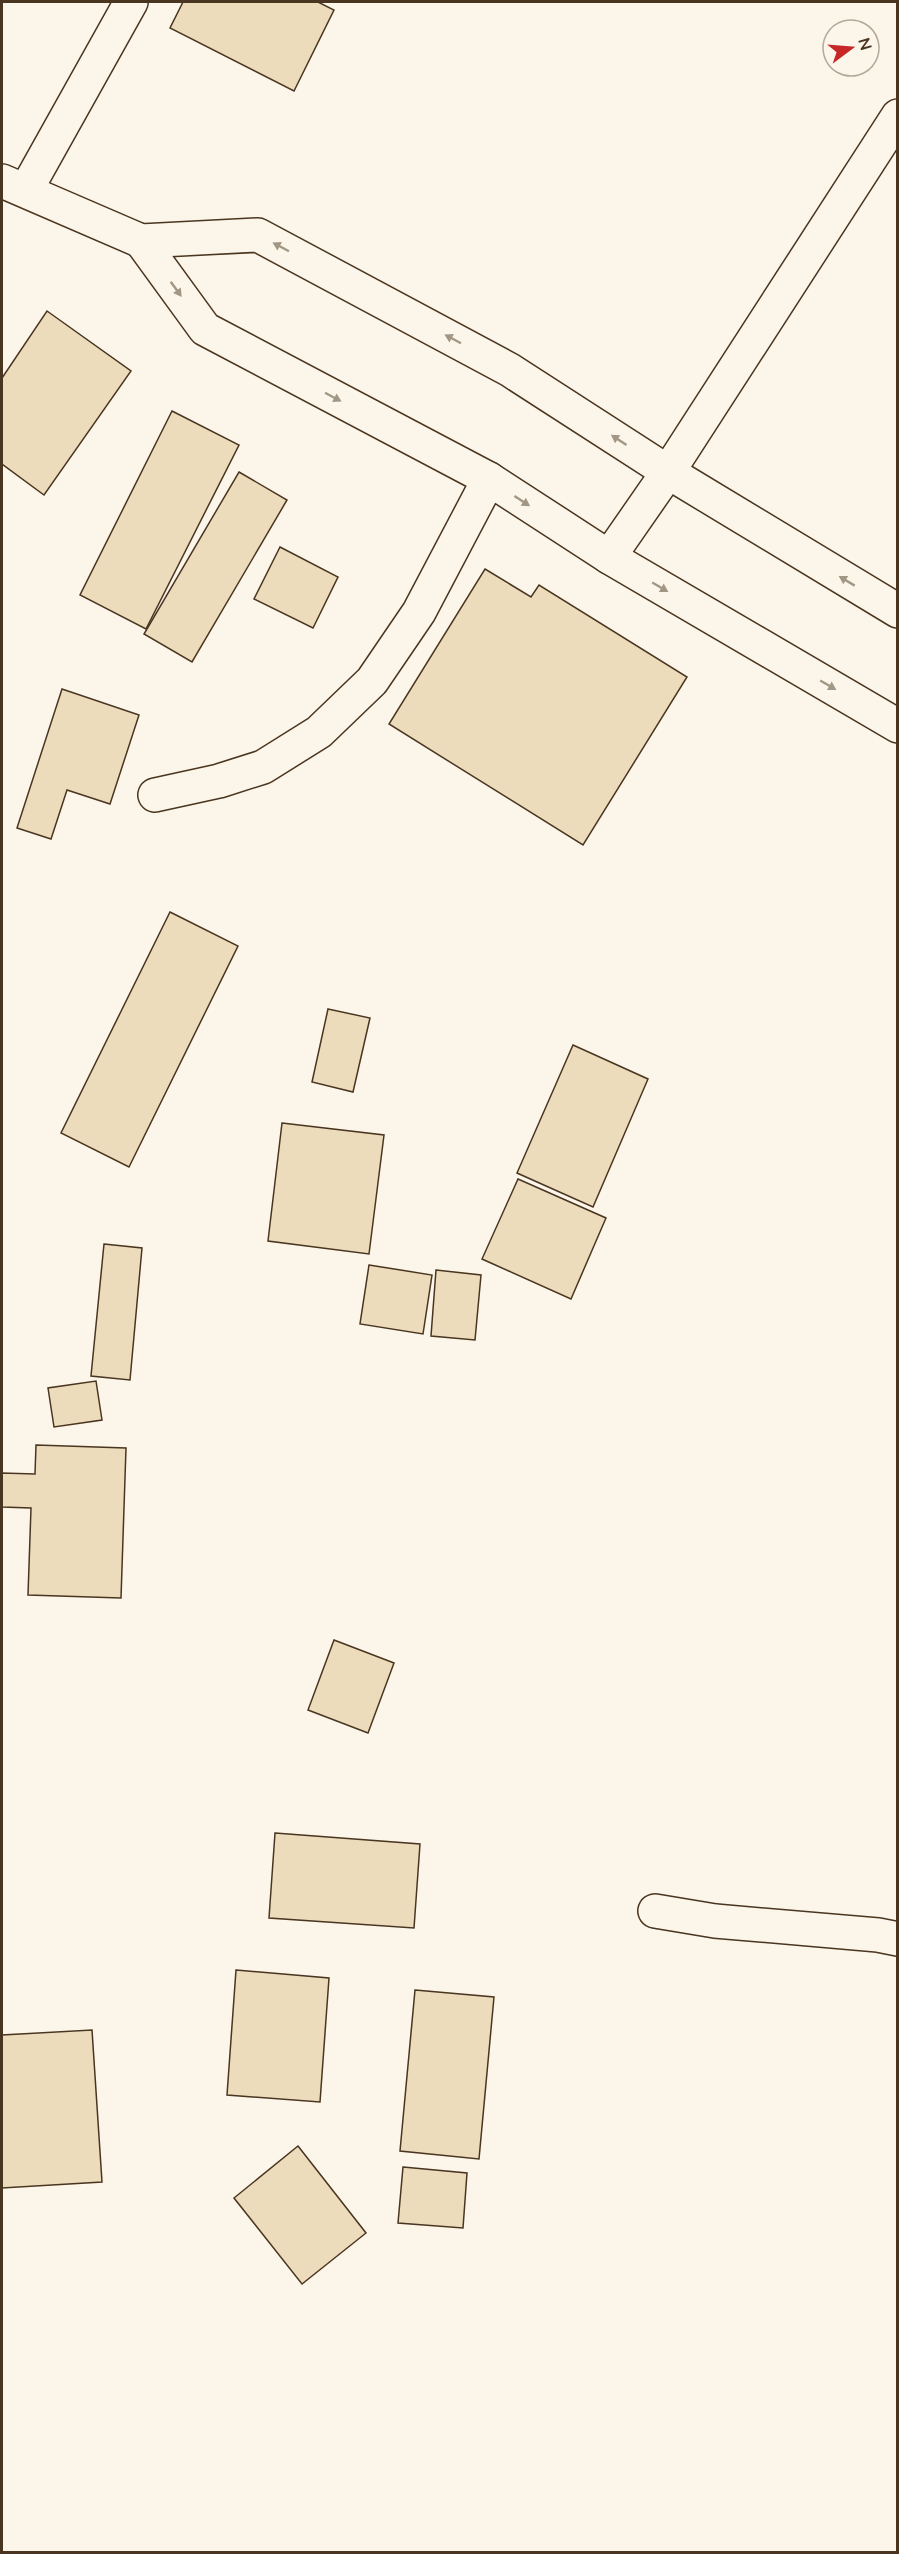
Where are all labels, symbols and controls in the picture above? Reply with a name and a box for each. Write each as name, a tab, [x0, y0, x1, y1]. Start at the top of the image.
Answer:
north arrow	[821, 18, 881, 78]
text: N	[854, 35, 877, 52]
one-way arrow	[272, 242, 289, 252]
one-way arrow	[170, 280, 182, 296]
one-way arrow	[444, 334, 461, 344]
one-way arrow	[325, 392, 342, 402]
one-way arrow	[611, 435, 627, 446]
one-way arrow	[514, 495, 530, 507]
one-way arrow	[839, 575, 856, 586]
one-way arrow	[651, 581, 668, 591]
one-way arrow	[820, 679, 836, 690]

